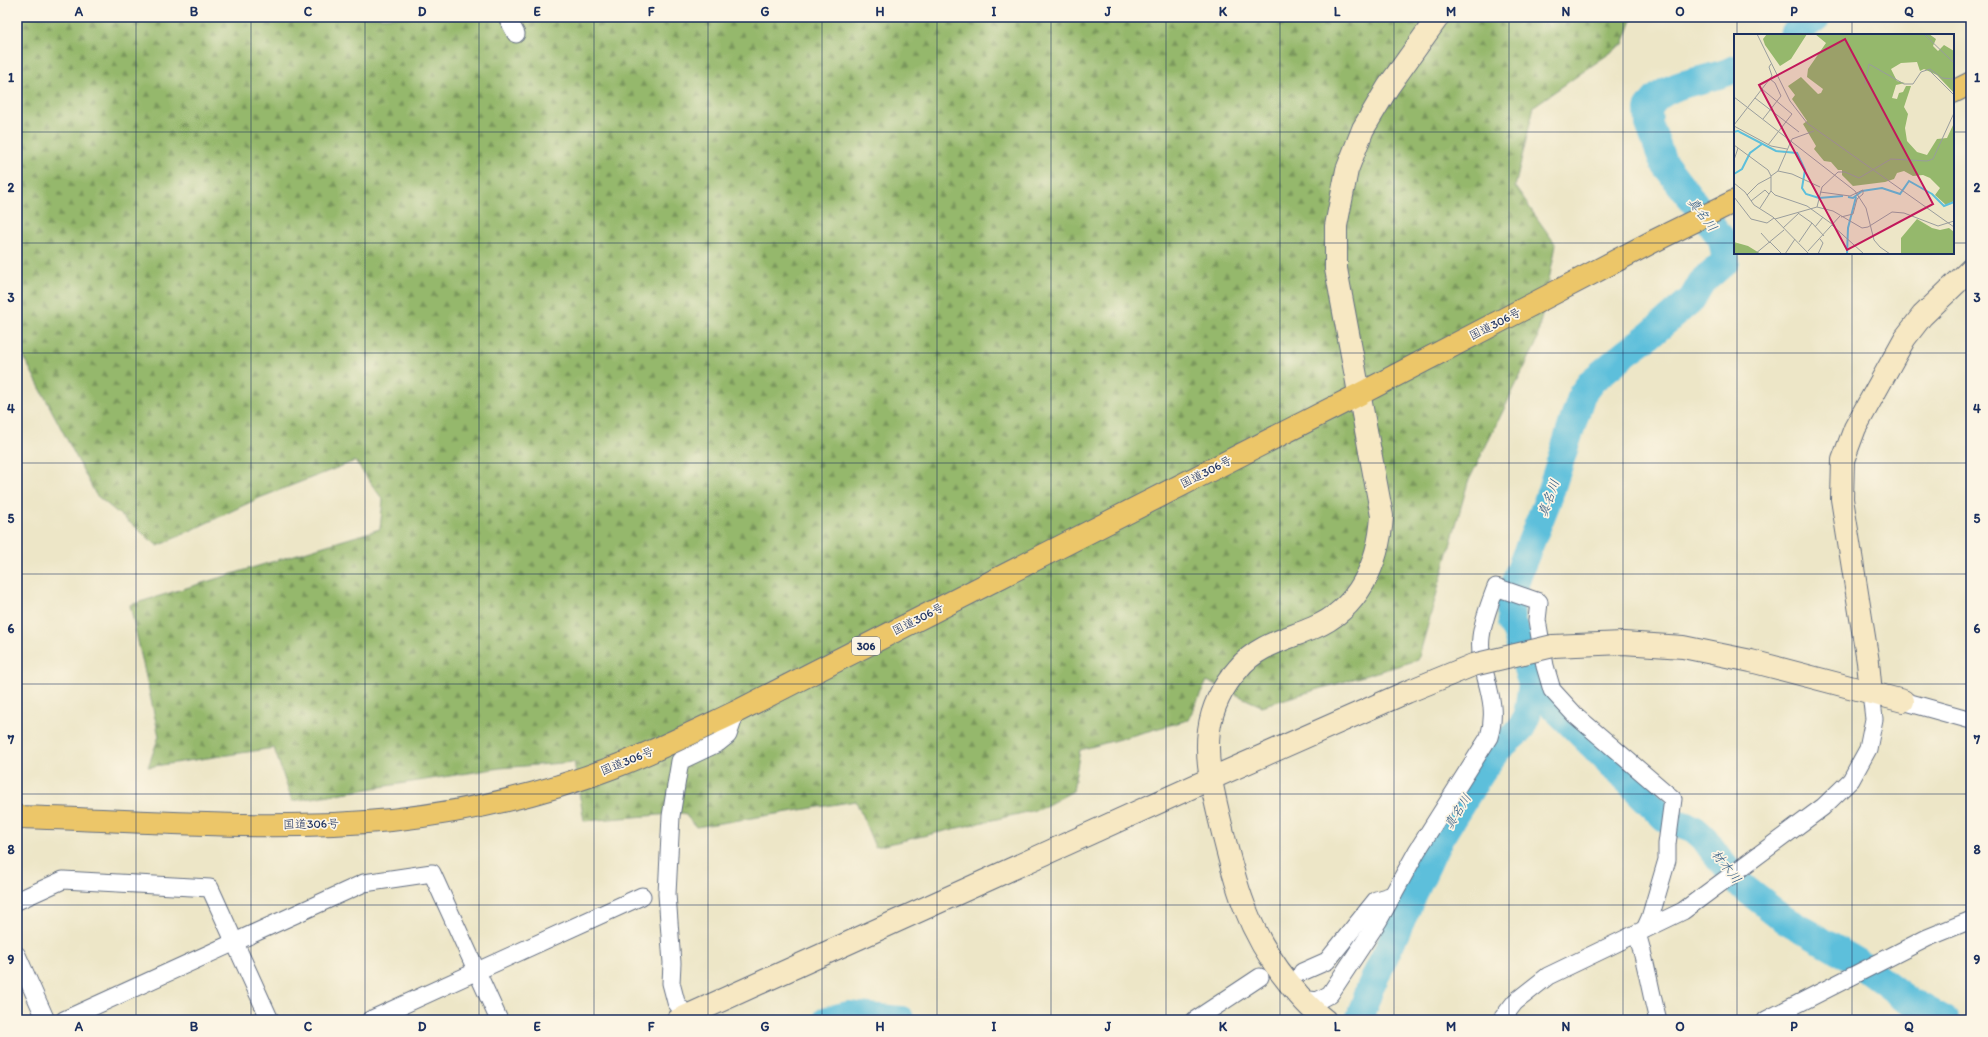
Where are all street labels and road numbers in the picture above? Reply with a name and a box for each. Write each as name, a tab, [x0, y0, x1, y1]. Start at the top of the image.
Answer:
street label: 国道306号	[1467, 305, 1523, 343]
street label: 国道306号	[1178, 453, 1234, 491]
street label: 国道306号	[890, 600, 946, 638]
road number: 306	[852, 637, 880, 655]
street label: 国道306号	[598, 744, 656, 778]
street label: 国道306号	[283, 817, 339, 831]

